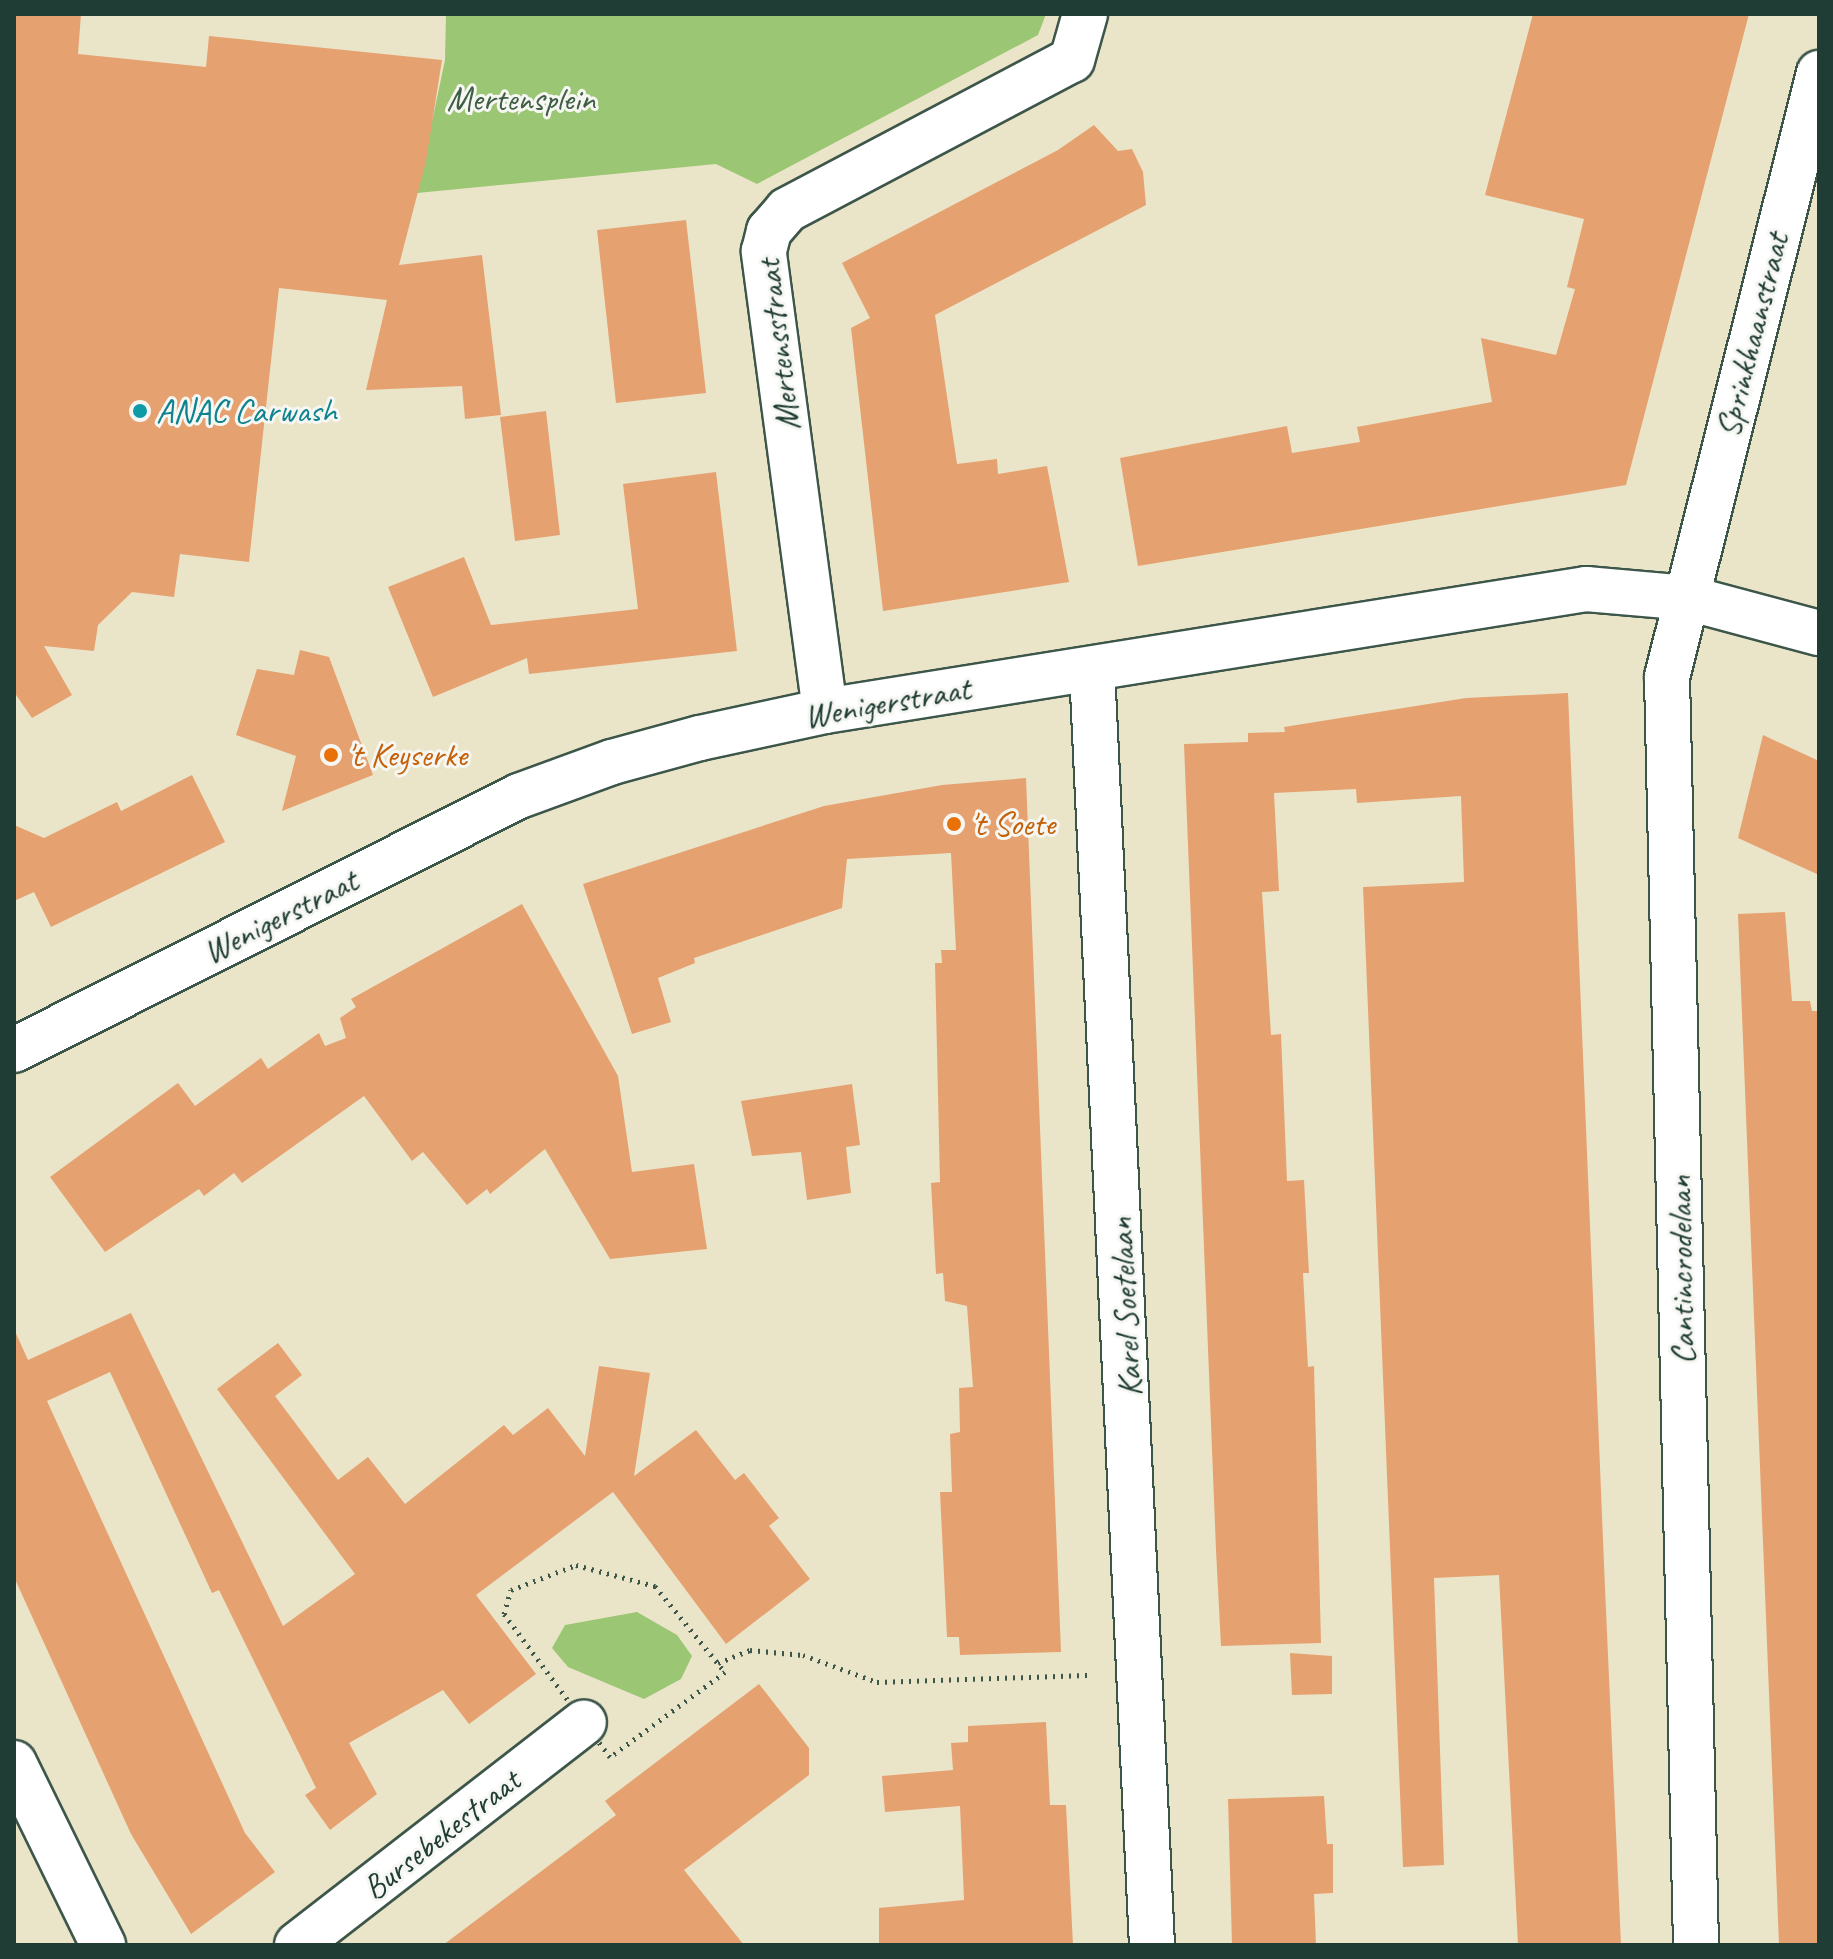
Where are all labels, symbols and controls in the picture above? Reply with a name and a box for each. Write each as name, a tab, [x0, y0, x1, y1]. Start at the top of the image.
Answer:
park label: Mertensplein	[447, 79, 595, 119]
street label: Sprinkhaanstraat	[1707, 229, 1797, 441]
street label: Mertensstraat	[747, 257, 809, 433]
place label: ANAC Carwash	[156, 391, 337, 431]
marker: ANAC Carwash	[131, 402, 149, 420]
street label: Wenigerstraat	[801, 667, 973, 737]
place label: 't Keyserke	[347, 735, 467, 775]
marker: 't Keyserke	[322, 746, 340, 764]
place label: 't Soete	[970, 804, 1055, 844]
marker: 't Soete	[945, 815, 963, 833]
street label: Wenigerstraat	[196, 860, 364, 972]
street label: Cantincrodelaan	[1659, 1175, 1703, 1365]
street label: Karel Soetelaan	[1100, 1217, 1150, 1397]
street label: Bursebekestraat	[354, 1760, 528, 1908]

